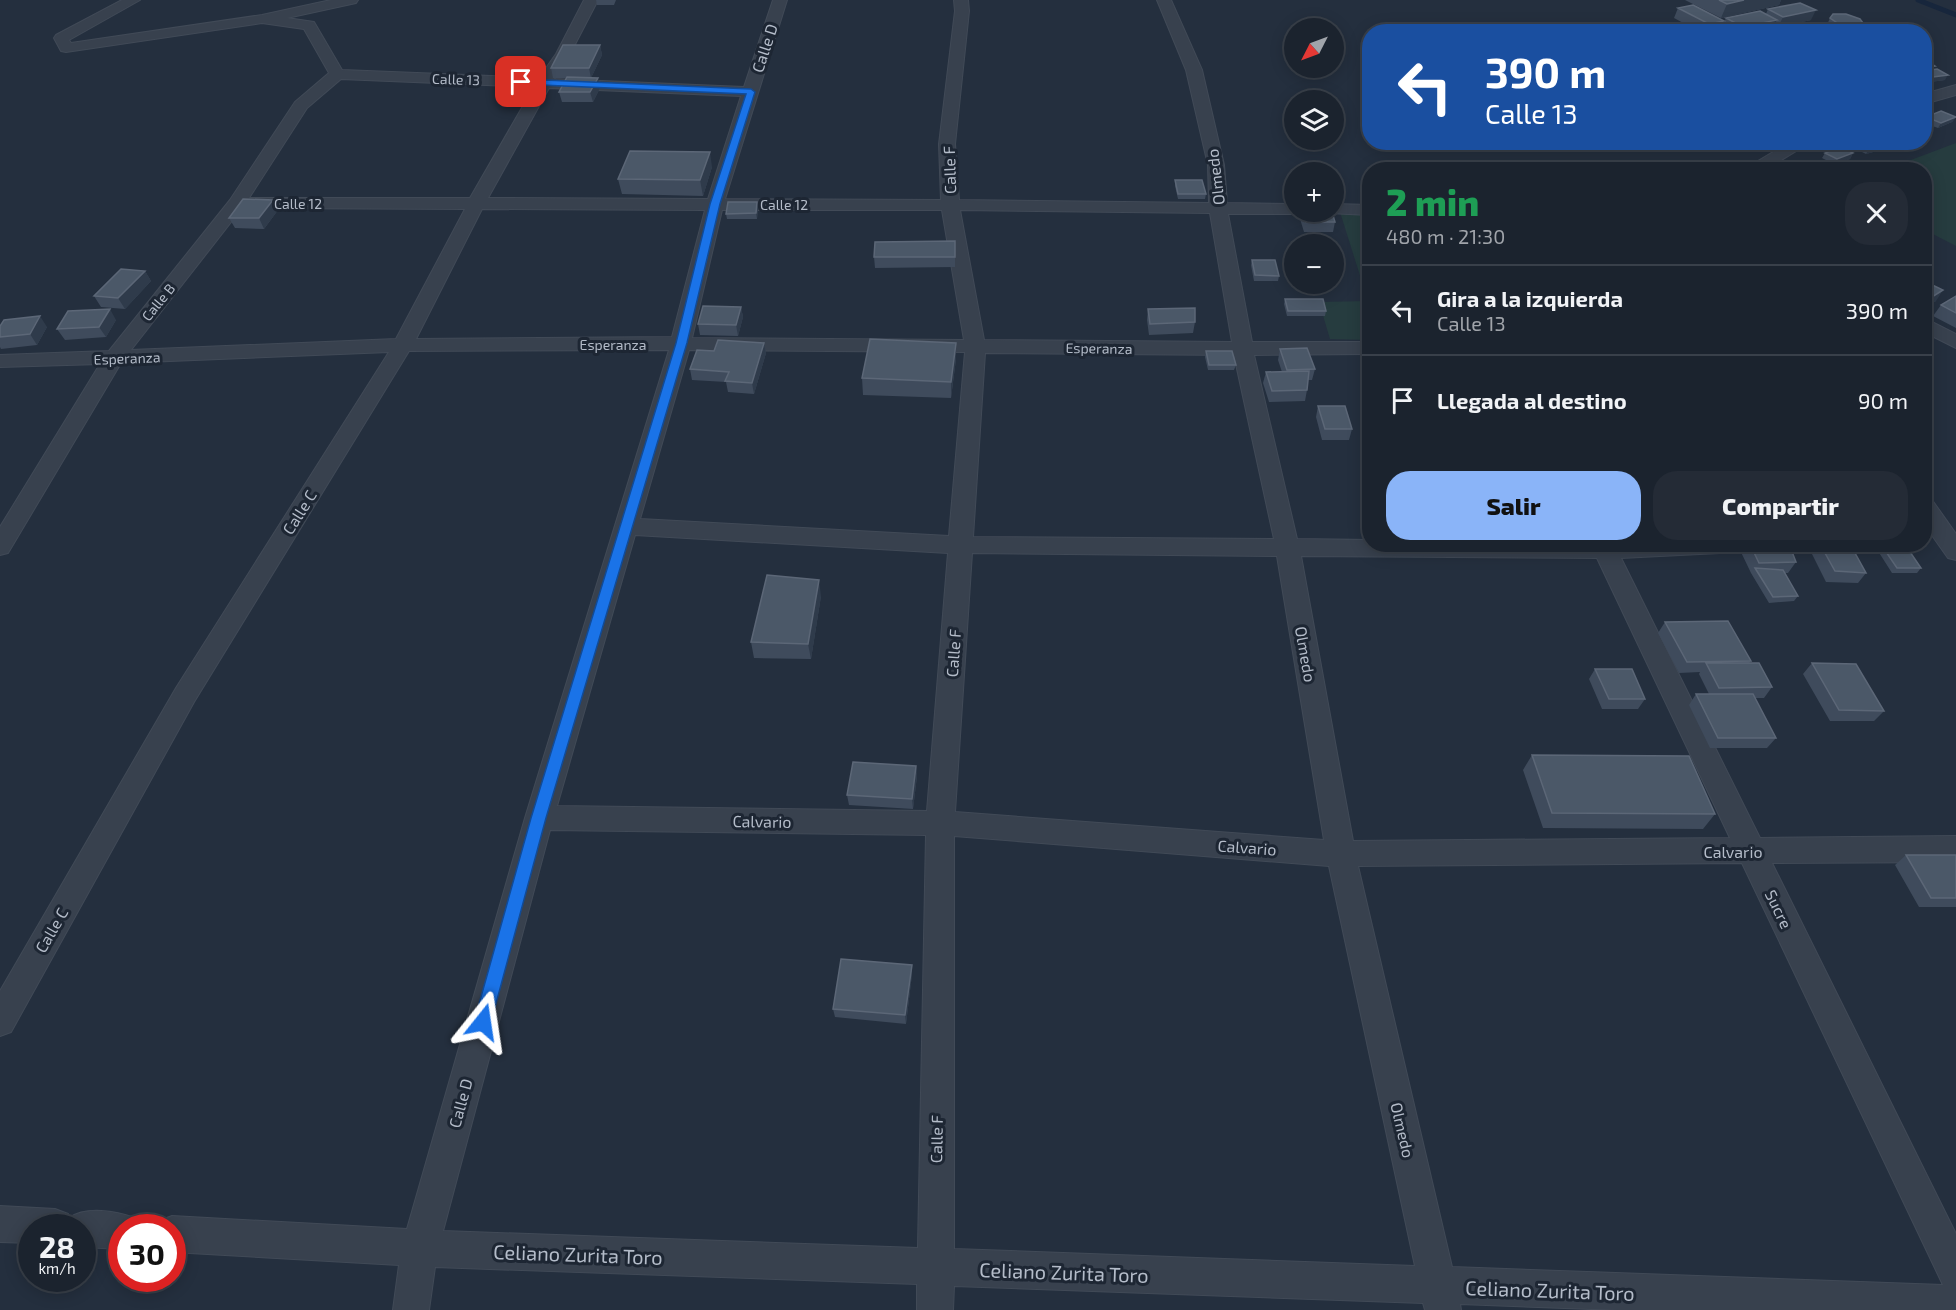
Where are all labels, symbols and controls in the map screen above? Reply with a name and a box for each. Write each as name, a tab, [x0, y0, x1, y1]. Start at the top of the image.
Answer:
north arrow	[1284, 18, 1344, 78]
map controls	[1284, 18, 1344, 294]
street label: Calle D	[747, 21, 781, 75]
text: 390 m	[1485, 46, 1606, 96]
icon: left	[1386, 48, 1464, 126]
pin	[495, 56, 546, 107]
icon: arrive	[504, 65, 537, 98]
street label: Calle 13	[432, 70, 480, 88]
button: layers	[1284, 90, 1344, 150]
text: Calle 13	[1485, 97, 1578, 129]
street label: Calle F	[939, 145, 959, 194]
street label: Olmedo	[1202, 148, 1228, 206]
button: +	[1284, 162, 1344, 222]
text: 2 min	[1386, 180, 1479, 223]
button: close	[1845, 182, 1908, 245]
street label: Calle 12	[274, 195, 322, 212]
street label: Calle 12	[760, 196, 808, 213]
text: 480 m · 21:30	[1386, 224, 1505, 248]
button: −	[1284, 234, 1344, 294]
street label: Calle B	[138, 280, 178, 324]
text: Gira a la izquierda	[1437, 285, 1623, 311]
icon: left	[1386, 294, 1419, 327]
text: 390 m	[1846, 297, 1908, 323]
text: Calle 13	[1437, 311, 1506, 335]
street label: Esperanza	[580, 336, 646, 353]
street label: Esperanza	[1065, 339, 1133, 357]
street label: Esperanza	[93, 348, 161, 368]
icon: arrive	[1386, 384, 1419, 417]
text: Llegada al destino	[1437, 387, 1627, 413]
text: 90 m	[1858, 387, 1908, 413]
button: Salir	[1386, 471, 1641, 540]
button: Compartir	[1653, 471, 1908, 540]
street label: Calle C	[278, 486, 320, 538]
street label: Olmedo	[1292, 625, 1320, 683]
street label: Calle F	[942, 628, 964, 678]
street label: Calvario	[732, 811, 792, 831]
street label: Calvario	[1217, 835, 1277, 859]
street label: Calvario	[1704, 842, 1762, 861]
street label: Sucre	[1762, 887, 1796, 931]
street label: Calle C	[31, 904, 71, 956]
position arrow	[451, 990, 515, 1054]
street label: Calle D	[444, 1076, 476, 1130]
street label: Olmedo	[1387, 1100, 1419, 1160]
street label: Calle F	[926, 1114, 946, 1163]
speed limit sign: 30	[108, 1214, 186, 1292]
text: 28	[39, 1228, 75, 1264]
street label: Celiano Zurita Toro	[493, 1239, 663, 1269]
street label: Celiano Zurita Toro	[979, 1257, 1149, 1287]
text: km/h	[38, 1259, 76, 1277]
street label: Celiano Zurita Toro	[1465, 1275, 1635, 1305]

